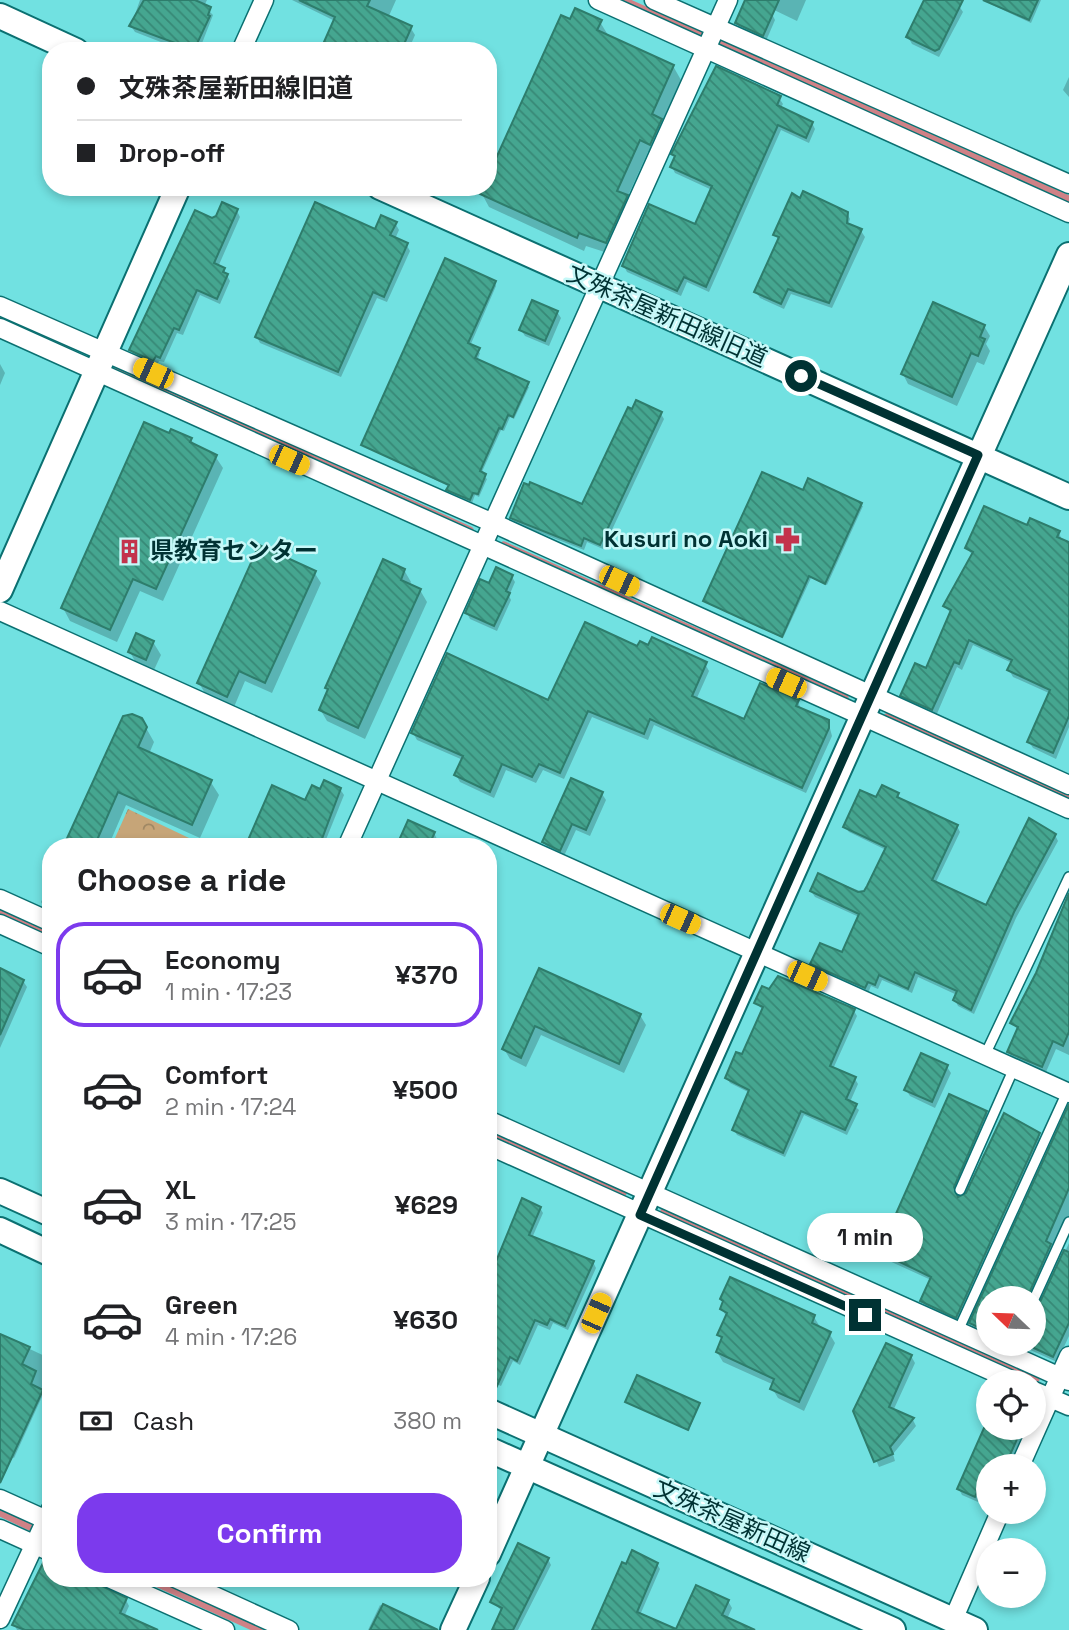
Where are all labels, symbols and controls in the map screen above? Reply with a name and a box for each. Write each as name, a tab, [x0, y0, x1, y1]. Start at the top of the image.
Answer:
text: 文殊茶屋新田線旧道	[119, 71, 353, 105]
text: Drop-off	[119, 136, 225, 170]
street label: 文殊茶屋新田線旧道	[562, 257, 772, 374]
car	[130, 355, 177, 391]
route start	[785, 360, 817, 392]
car	[266, 442, 313, 478]
place label: Kusuri no Aoki	[604, 523, 768, 554]
pharmacy icon: Kusuri no Aoki	[774, 525, 802, 553]
place label: 県教育センター	[150, 535, 318, 566]
building icon: 県教育センター	[116, 537, 144, 565]
car	[596, 563, 643, 599]
car	[763, 665, 810, 701]
text: Choose a ride	[77, 860, 287, 900]
car	[657, 901, 704, 937]
icon: car	[81, 943, 144, 1006]
text: Economy	[165, 943, 281, 977]
text: ¥370	[395, 958, 458, 992]
car	[784, 958, 831, 994]
text: 1 min · 17:23	[165, 977, 292, 1007]
icon: car	[81, 1058, 144, 1121]
text: Comfort	[165, 1058, 268, 1092]
text: ¥500	[393, 1073, 458, 1107]
text: 2 min · 17:24	[165, 1092, 296, 1122]
icon: car	[81, 1173, 144, 1236]
text: XL	[165, 1173, 196, 1207]
text: ¥629	[395, 1188, 458, 1222]
text: 3 min · 17:25	[165, 1207, 297, 1237]
callout: 1 min	[807, 1214, 923, 1262]
text: 1 min	[837, 1222, 893, 1252]
north arrow	[976, 1286, 1046, 1356]
map controls	[976, 1286, 1046, 1608]
icon: car	[81, 1288, 144, 1351]
text: Green	[165, 1288, 238, 1322]
car	[578, 1290, 615, 1336]
route end	[849, 1299, 881, 1331]
text: ¥630	[393, 1303, 458, 1337]
text: 4 min · 17:26	[165, 1322, 297, 1352]
button: locate	[976, 1370, 1046, 1440]
icon: cash	[77, 1402, 115, 1440]
text: Cash	[133, 1404, 194, 1438]
text: 380 m	[393, 1406, 462, 1436]
button: +	[976, 1454, 1046, 1524]
street label: 文殊茶屋新田線	[649, 1472, 815, 1569]
button: Confirm	[77, 1493, 462, 1573]
button: −	[976, 1538, 1046, 1608]

